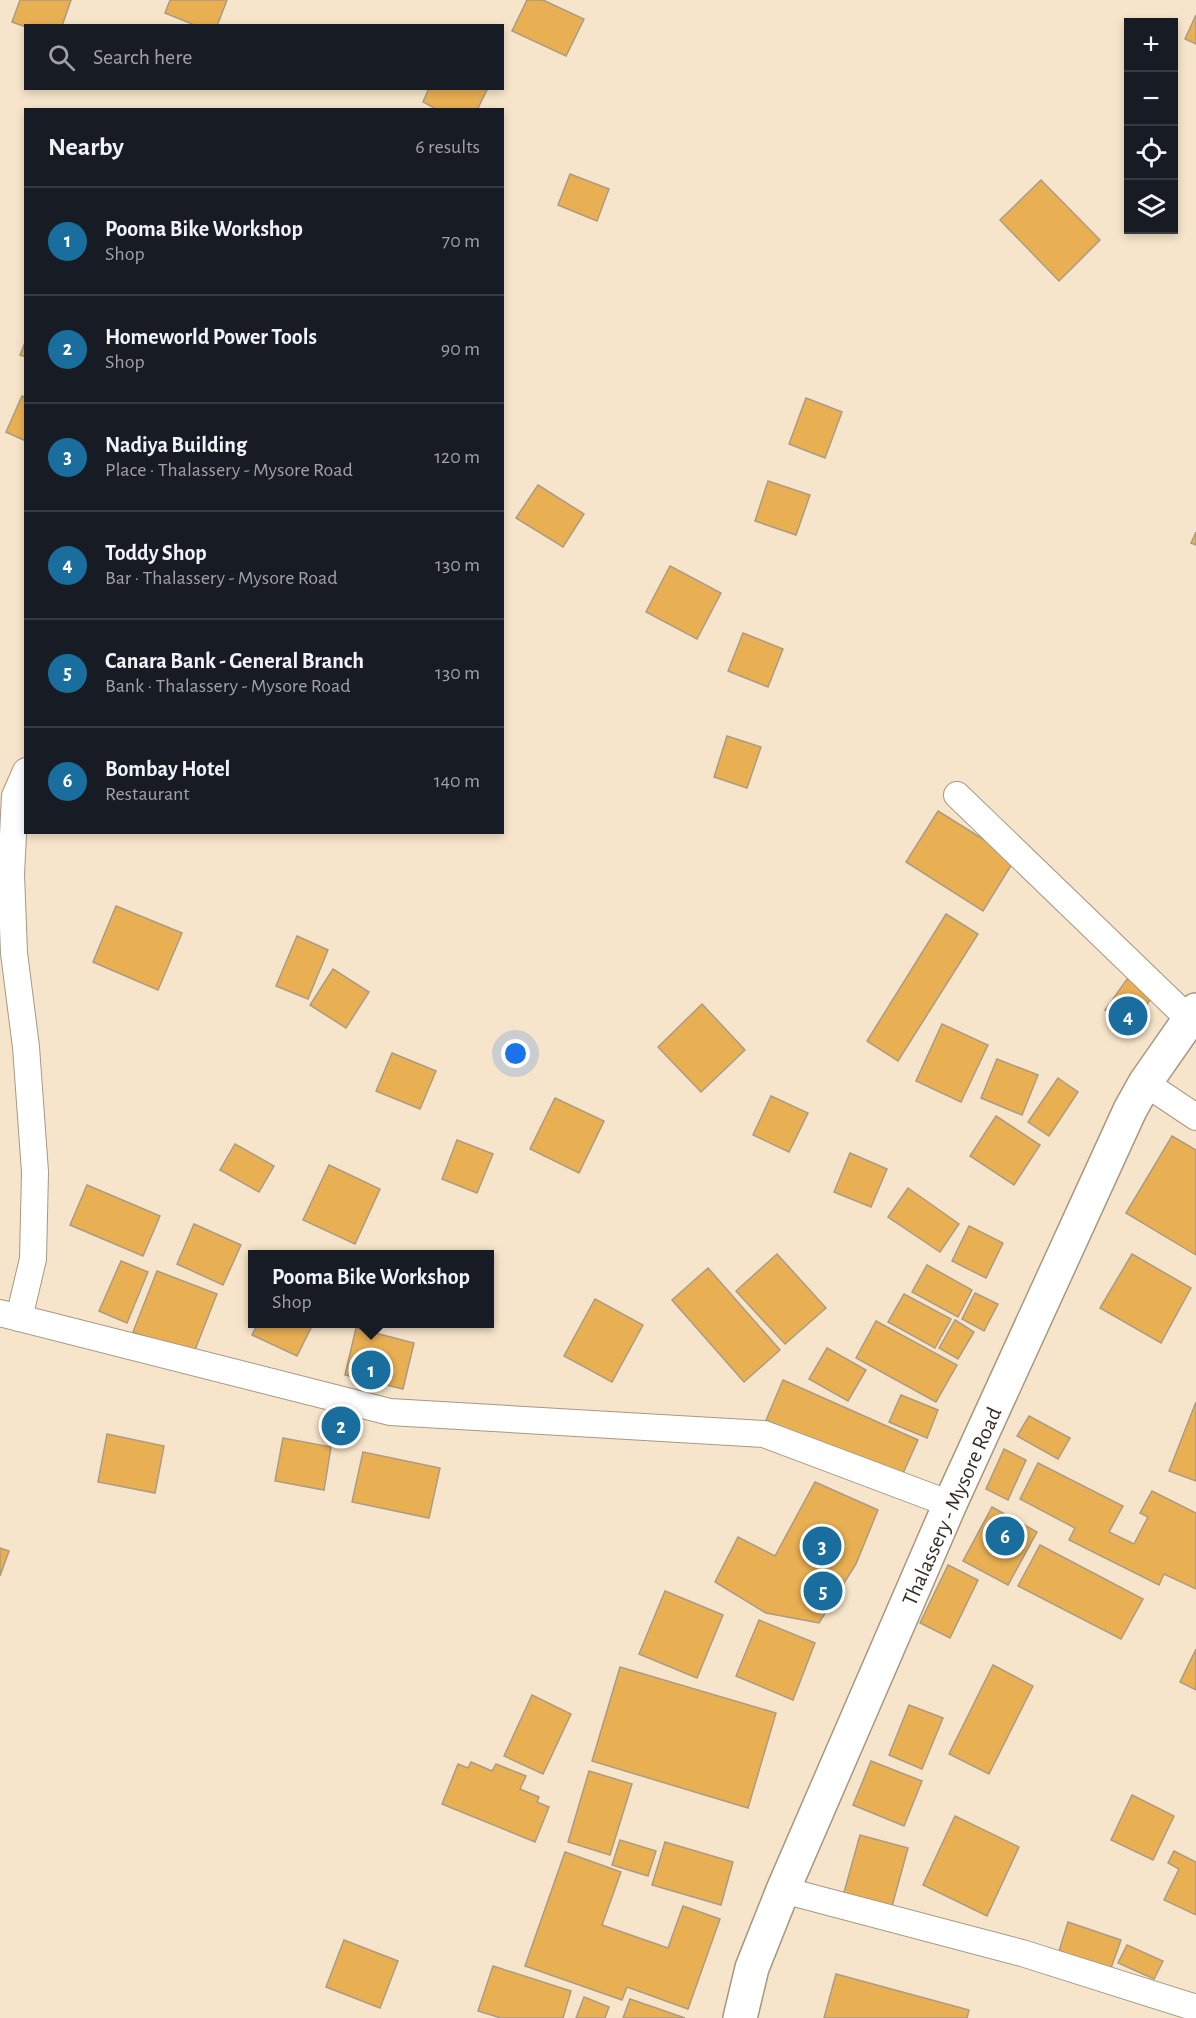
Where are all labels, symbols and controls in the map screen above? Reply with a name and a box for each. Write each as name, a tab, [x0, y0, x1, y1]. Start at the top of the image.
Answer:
map controls	[1124, 18, 1178, 234]
button: +	[1124, 18, 1178, 72]
search box	[24, 24, 504, 90]
icon: search	[45, 41, 78, 74]
text: Search here	[93, 46, 192, 68]
button: −	[1124, 72, 1178, 126]
button: locate	[1124, 126, 1178, 180]
text: Nearby	[48, 134, 124, 160]
text: 6 results	[415, 137, 480, 157]
button: layers	[1124, 180, 1178, 234]
text: Pooma Bike Workshop	[105, 218, 303, 240]
text: 1	[64, 231, 71, 251]
text: 70 m	[442, 231, 480, 251]
text: Shop	[105, 244, 145, 264]
text: Homeworld Power Tools	[105, 326, 317, 348]
text: 2	[63, 339, 72, 359]
text: 90 m	[441, 339, 480, 359]
text: Shop	[105, 352, 145, 372]
text: Nadiya Building	[105, 434, 247, 456]
text: 3	[63, 447, 72, 467]
text: 120 m	[434, 447, 480, 467]
text: Place · Thalassery - Mysore Road	[105, 460, 353, 480]
text: Toddy Shop	[105, 542, 207, 564]
text: 4	[62, 555, 73, 575]
text: 130 m	[435, 555, 480, 575]
text: Bar · Thalassery - Mysore Road	[105, 568, 338, 588]
text: Canara Bank - General Branch	[105, 650, 364, 672]
text: 5	[63, 663, 72, 683]
text: 130 m	[435, 663, 480, 683]
text: Bank · Thalassery - Mysore Road	[105, 676, 351, 696]
text: Bombay Hotel	[105, 758, 230, 780]
text: 6	[63, 771, 72, 791]
text: 140 m	[434, 771, 480, 791]
text: Restaurant	[105, 784, 190, 804]
pin: 4	[1108, 994, 1148, 1038]
your location	[501, 1039, 530, 1068]
popup	[248, 1250, 494, 1328]
text: Pooma Bike Workshop	[272, 1266, 470, 1288]
text: Shop	[272, 1292, 312, 1312]
pin: 1	[352, 1348, 391, 1392]
pin: 2	[322, 1404, 360, 1448]
street label: Thalassery - Mysore Road	[898, 1404, 1006, 1609]
pin: 6	[986, 1514, 1024, 1558]
pin: 3	[802, 1524, 842, 1568]
pin: 5	[804, 1568, 842, 1614]

